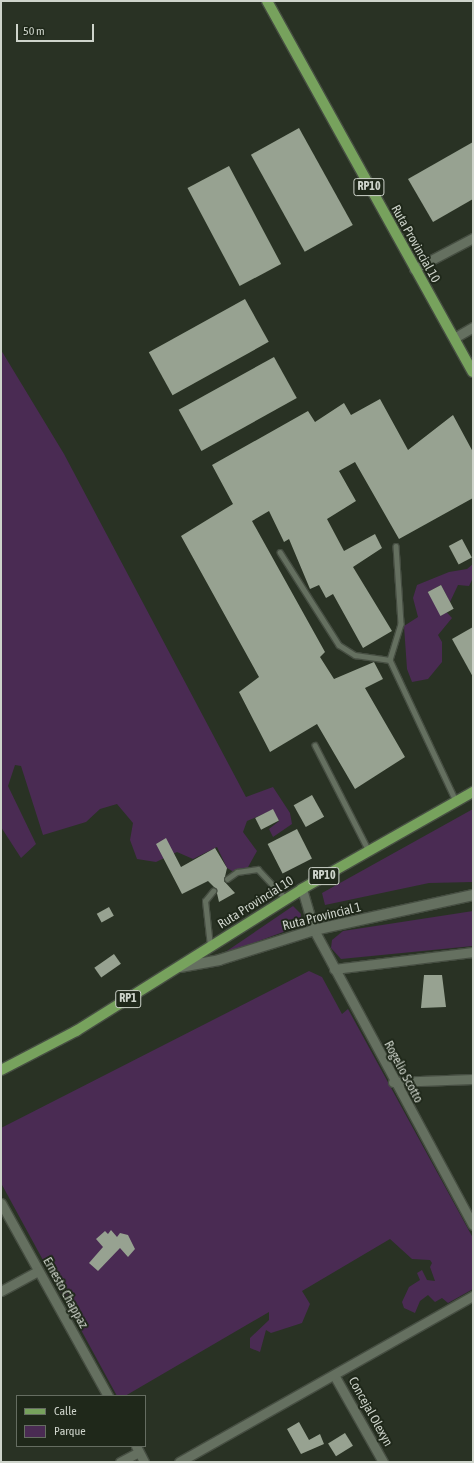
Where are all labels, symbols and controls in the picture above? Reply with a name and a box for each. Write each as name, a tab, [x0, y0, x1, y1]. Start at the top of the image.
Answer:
scale bar	[18, 16, 96, 42]
text: 50 m	[23, 24, 45, 38]
road number: RP10	[353, 177, 385, 197]
street label: Ruta Provincial 10	[387, 202, 443, 286]
road number: RP10	[308, 866, 340, 886]
street label: Ruta Provincial 10	[215, 873, 297, 933]
street label: Ruta Provincial 1	[281, 900, 363, 934]
road number: RP1	[115, 989, 141, 1009]
street label: Rogelio Scotto	[380, 1038, 426, 1106]
street label: Ernesto Chappaz	[39, 1255, 91, 1331]
street label: Concejal Olexyn	[345, 1375, 395, 1449]
legend	[16, 1395, 146, 1447]
text: Calle	[54, 1404, 77, 1418]
text: Parque	[54, 1424, 86, 1438]

